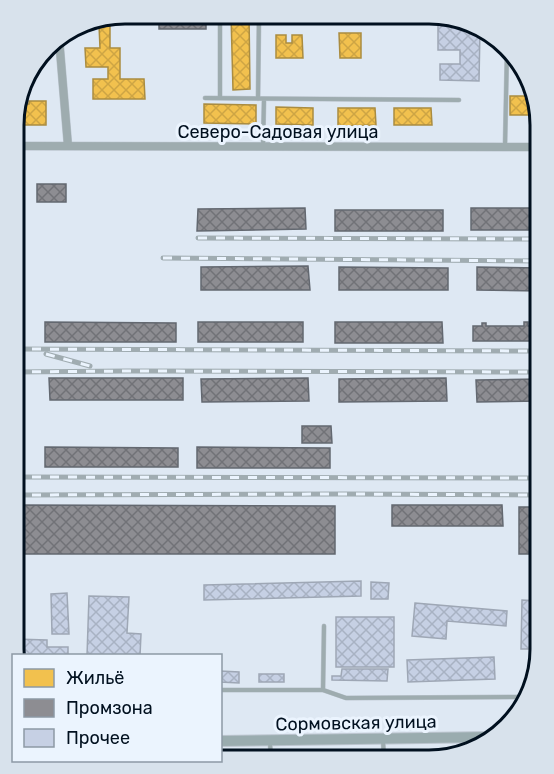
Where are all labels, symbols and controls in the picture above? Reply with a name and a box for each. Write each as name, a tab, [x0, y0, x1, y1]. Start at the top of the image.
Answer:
street label: Северо-Садовая улица	[177, 121, 379, 143]
legend	[12, 654, 222, 762]
text: Жильё	[66, 667, 124, 689]
text: Промзона	[66, 697, 153, 719]
street label: Сормовская улица	[275, 711, 437, 735]
text: Прочее	[66, 727, 130, 749]

